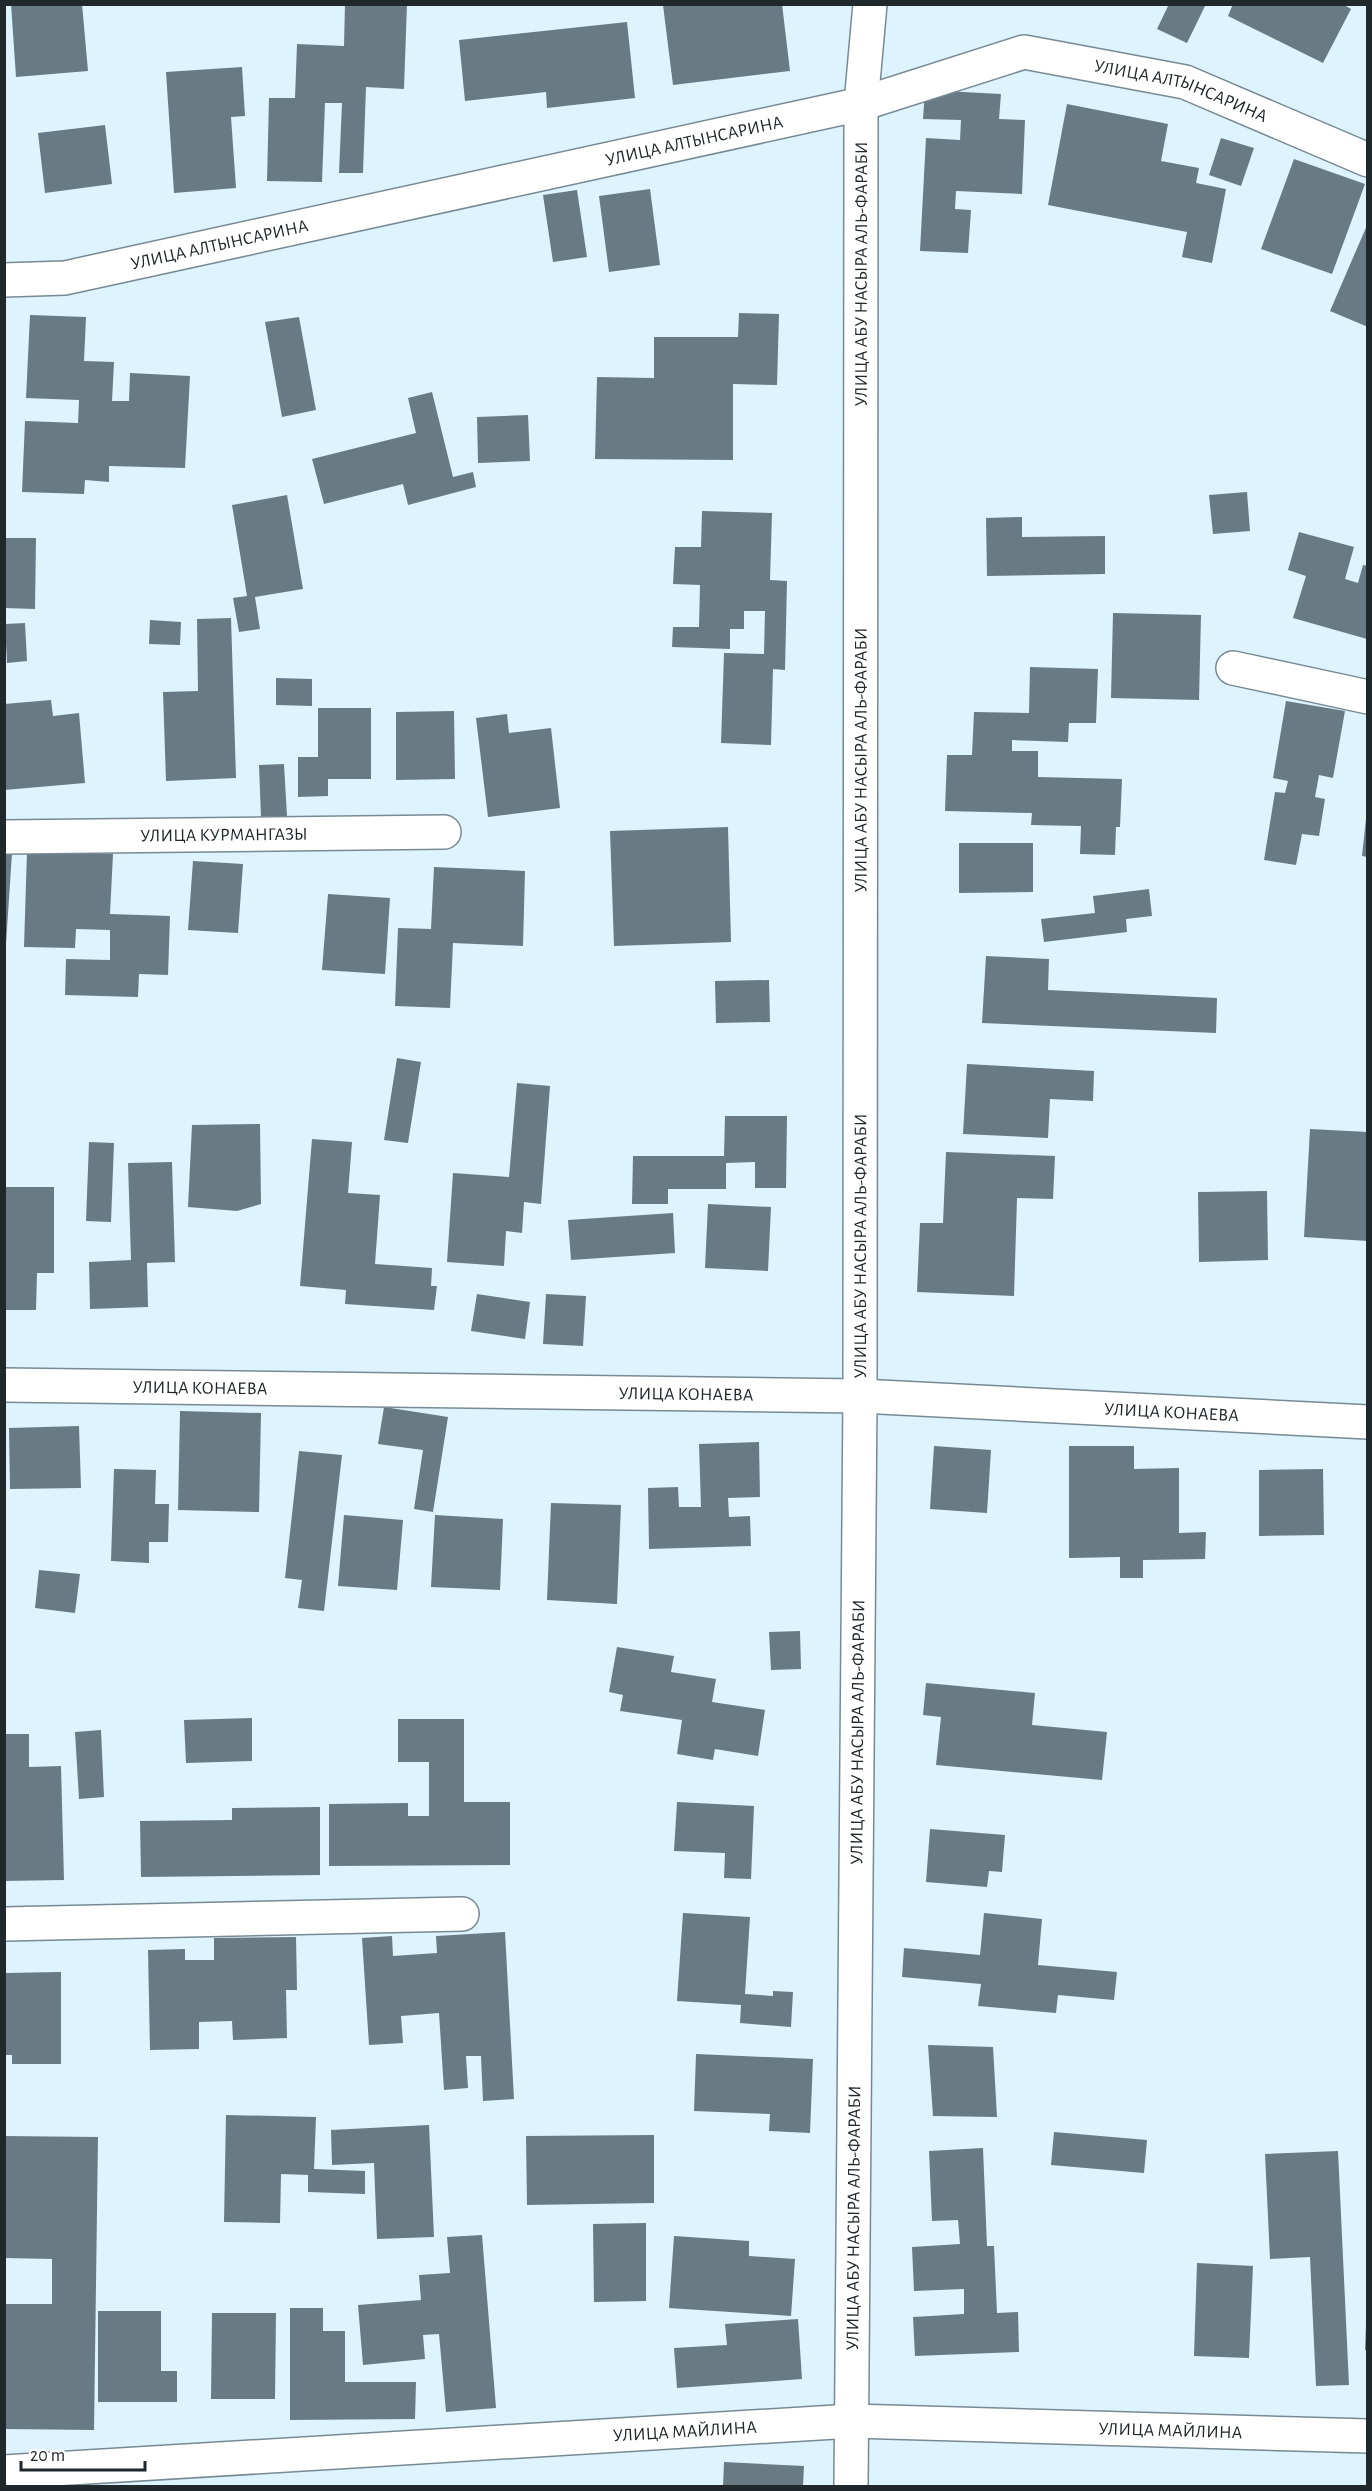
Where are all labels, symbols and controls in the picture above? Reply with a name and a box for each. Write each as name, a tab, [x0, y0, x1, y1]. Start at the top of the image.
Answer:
street label: УЛИЦА АЛТЫНСАРИНА	[1093, 57, 1270, 126]
street label: УЛИЦА АЛТЫНСАРИНА	[604, 113, 785, 170]
street label: УЛИЦА АБУ НАСЫРА АЛЬ-ФАРАБИ	[853, 141, 871, 407]
street label: УЛИЦА АЛТЫНСАРИНА	[129, 217, 310, 273]
street label: УЛИЦА АБУ НАСЫРА АЛЬ-ФАРАБИ	[852, 627, 871, 893]
street label: УЛИЦА КУРМАНГАЗЫ	[140, 826, 308, 845]
street label: УЛИЦА АБУ НАСЫРА АЛЬ-ФАРАБИ	[852, 1113, 870, 1379]
street label: УЛИЦА КОНАЕВА	[132, 1379, 268, 1398]
street label: УЛИЦА КОНАЕВА	[618, 1385, 754, 1405]
street label: УЛИЦА КОНАЕВА	[1104, 1401, 1240, 1425]
street label: УЛИЦА АБУ НАСЫРА АЛЬ-ФАРАБИ	[848, 1599, 868, 1865]
street label: УЛИЦА АБУ НАСЫРА АЛЬ-ФАРАБИ	[844, 2085, 864, 2351]
street label: УЛИЦА МАЙЛИНА	[612, 2419, 758, 2445]
street label: УЛИЦА МАЙЛИНА	[1098, 2420, 1243, 2442]
scale bar	[21, 2434, 146, 2472]
text: 20 m	[30, 2447, 65, 2465]

